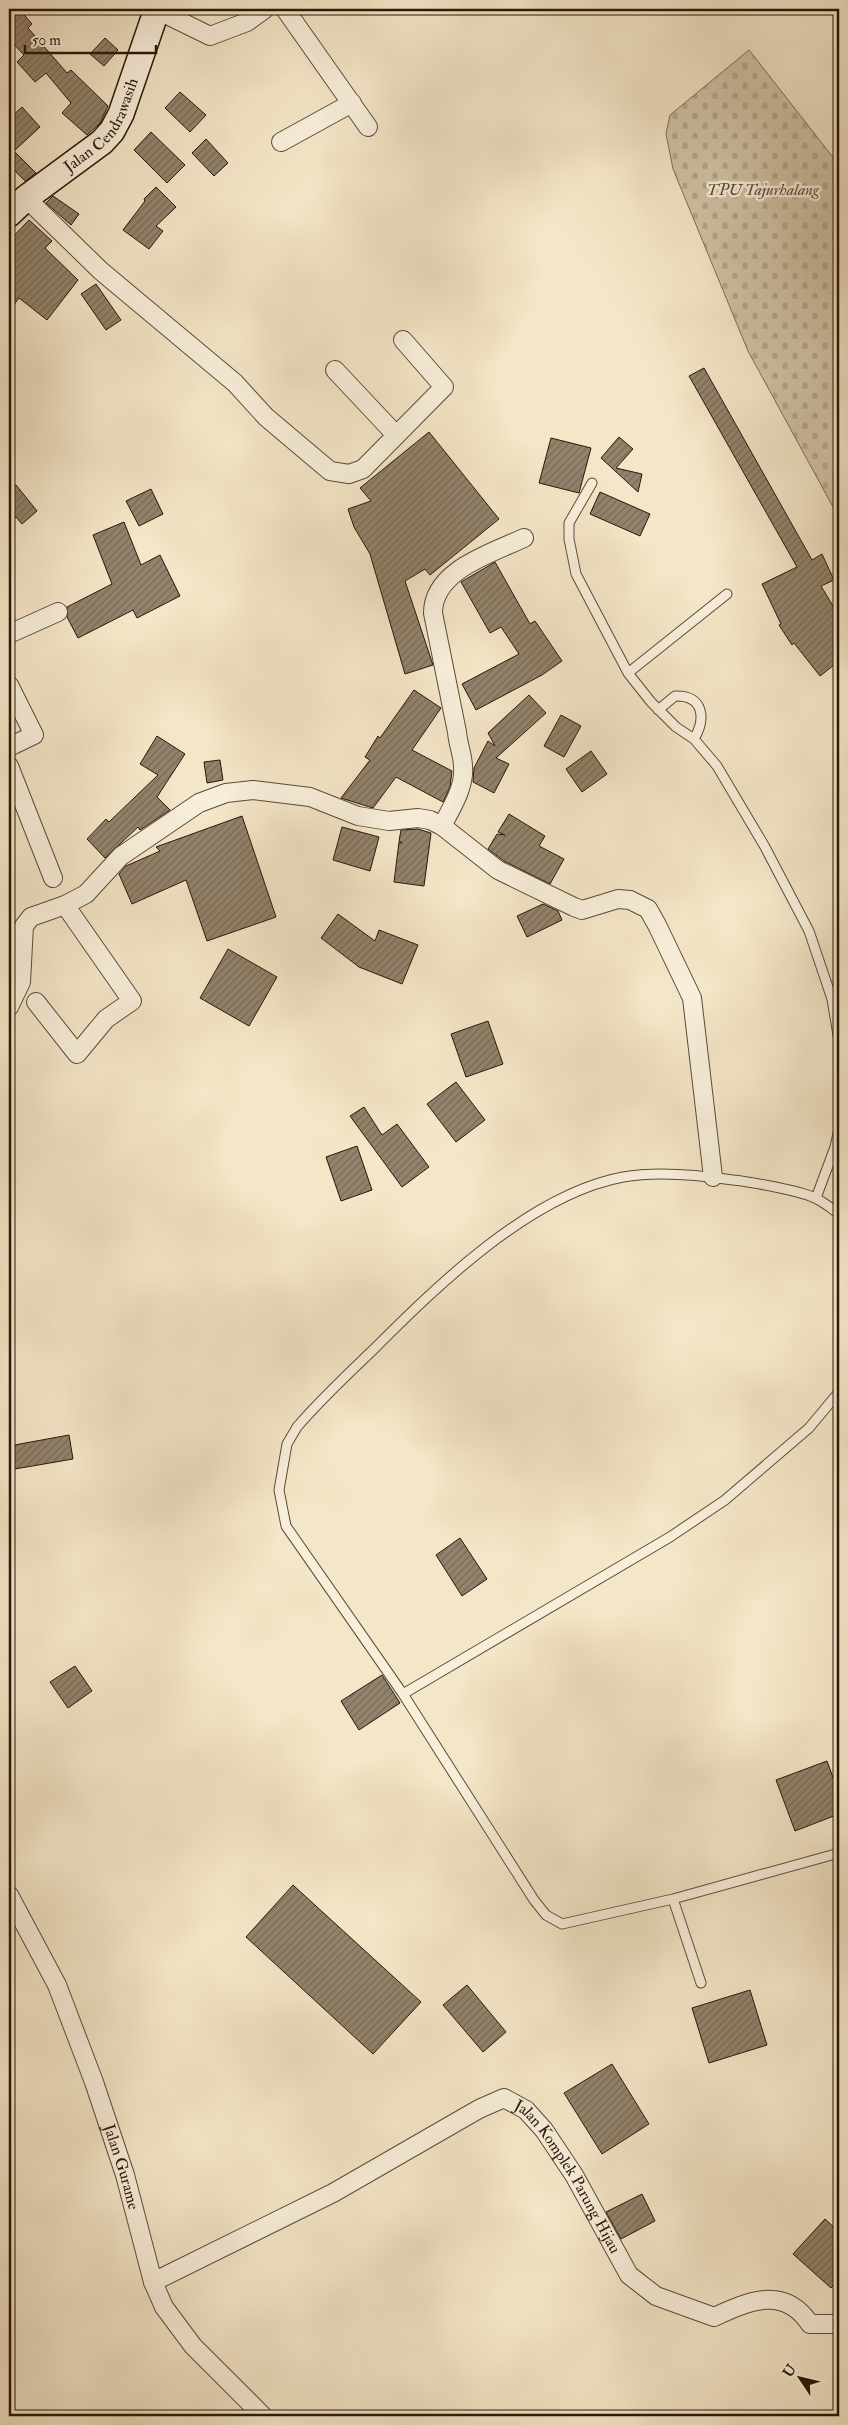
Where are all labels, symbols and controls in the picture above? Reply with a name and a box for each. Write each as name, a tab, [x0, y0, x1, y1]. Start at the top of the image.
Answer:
scale bar	[25, 22, 156, 54]
text: 50 m	[32, 31, 61, 50]
street label: Jalan Cendrawasih	[59, 75, 143, 178]
park label: TPU Tajurhalang	[707, 180, 820, 200]
street label: Jalan Komplek Parung Hijau	[509, 2095, 625, 2257]
street label: Jalan Gurame	[97, 2121, 144, 2212]
north arrow	[776, 2352, 826, 2402]
text: U	[779, 2361, 800, 2381]

